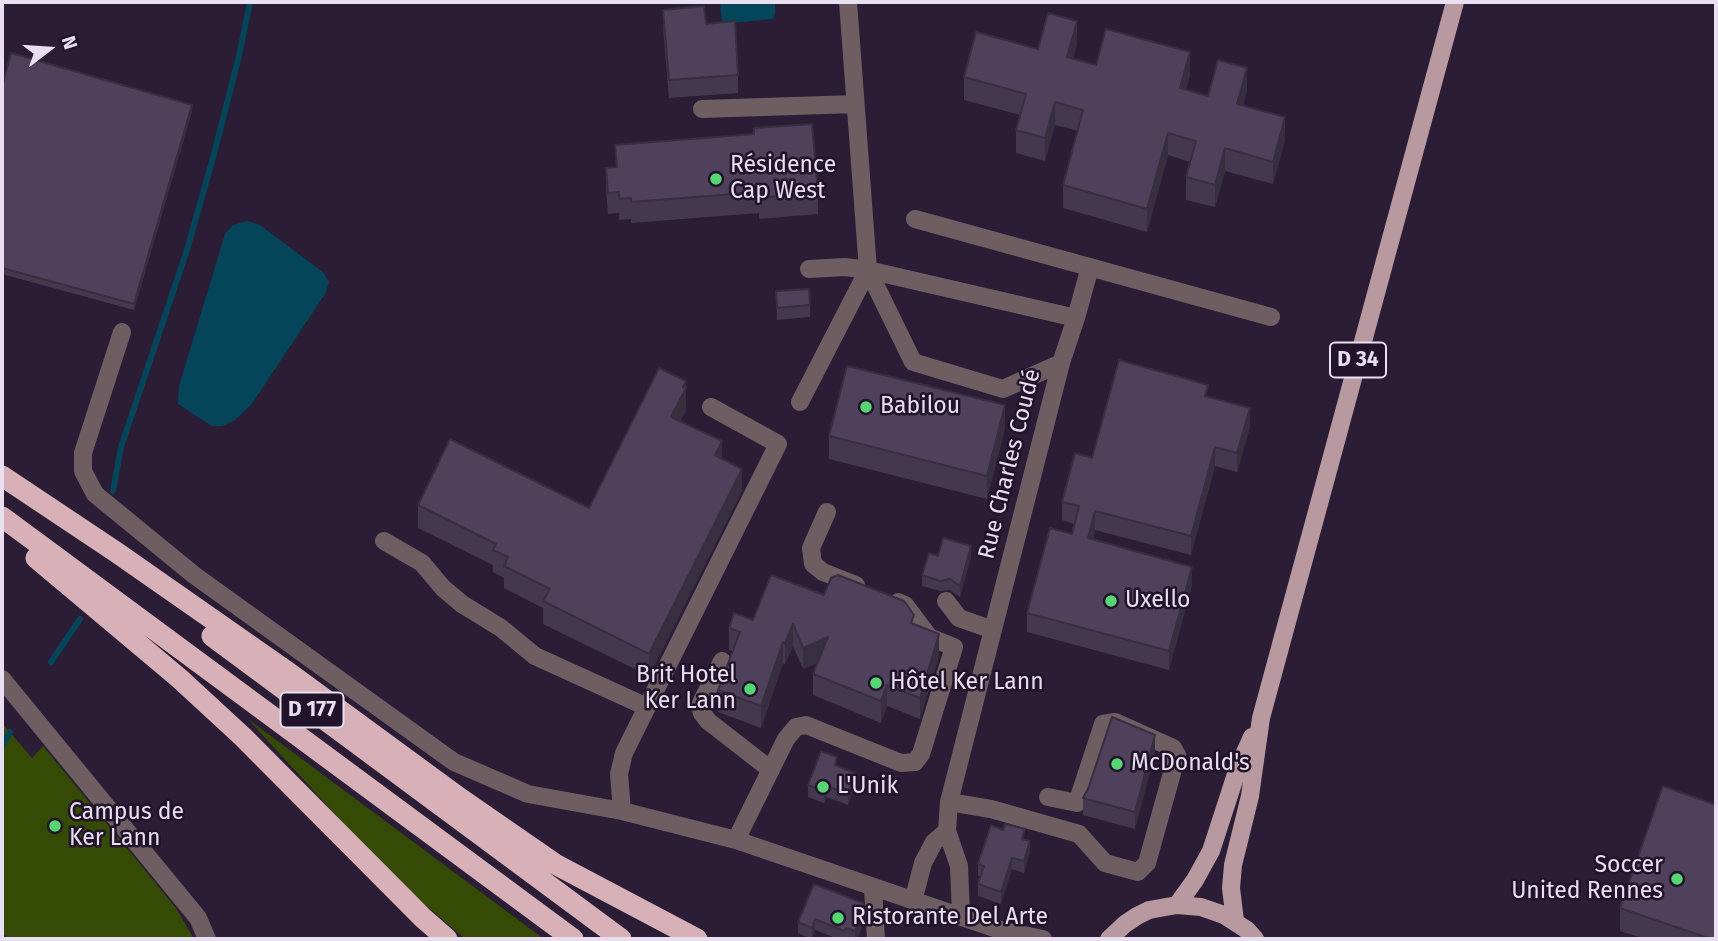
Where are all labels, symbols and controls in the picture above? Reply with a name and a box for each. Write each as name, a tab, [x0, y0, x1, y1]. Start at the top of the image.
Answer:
north arrow	[14, 14, 84, 84]
text: N	[57, 33, 82, 52]
place label: Résidence Cap West	[730, 152, 836, 206]
marker: Résidence Cap West	[708, 171, 724, 187]
road number: D 34	[1330, 342, 1386, 378]
street label: Rue Charles Coudé	[973, 366, 1047, 562]
place label: Babilou	[880, 393, 960, 421]
marker: Babilou	[858, 399, 874, 415]
place label: Uxello	[1125, 587, 1191, 615]
marker: Uxello	[1103, 593, 1119, 609]
place label: Brit Hotel Ker Lann	[636, 662, 736, 716]
place label: Hôtel Ker Lann	[890, 669, 1044, 697]
marker: Hôtel Ker Lann	[868, 675, 884, 691]
marker: Brit Hotel Ker Lann	[742, 681, 758, 697]
road number: D 177	[280, 692, 344, 728]
place label: McDonald's	[1131, 750, 1250, 778]
marker: McDonald's	[1109, 756, 1125, 772]
place label: L'Unik	[837, 773, 898, 801]
marker: L'Unik	[815, 779, 831, 795]
place label: Campus de Ker Lann	[69, 799, 184, 853]
marker: Campus de Ker Lann	[47, 818, 63, 834]
place label: Soccer United Rennes	[1511, 852, 1663, 906]
marker: Soccer United Rennes	[1669, 871, 1685, 887]
place label: Ristorante Del Arte	[852, 904, 1048, 932]
marker: Ristorante Del Arte	[830, 910, 846, 926]

